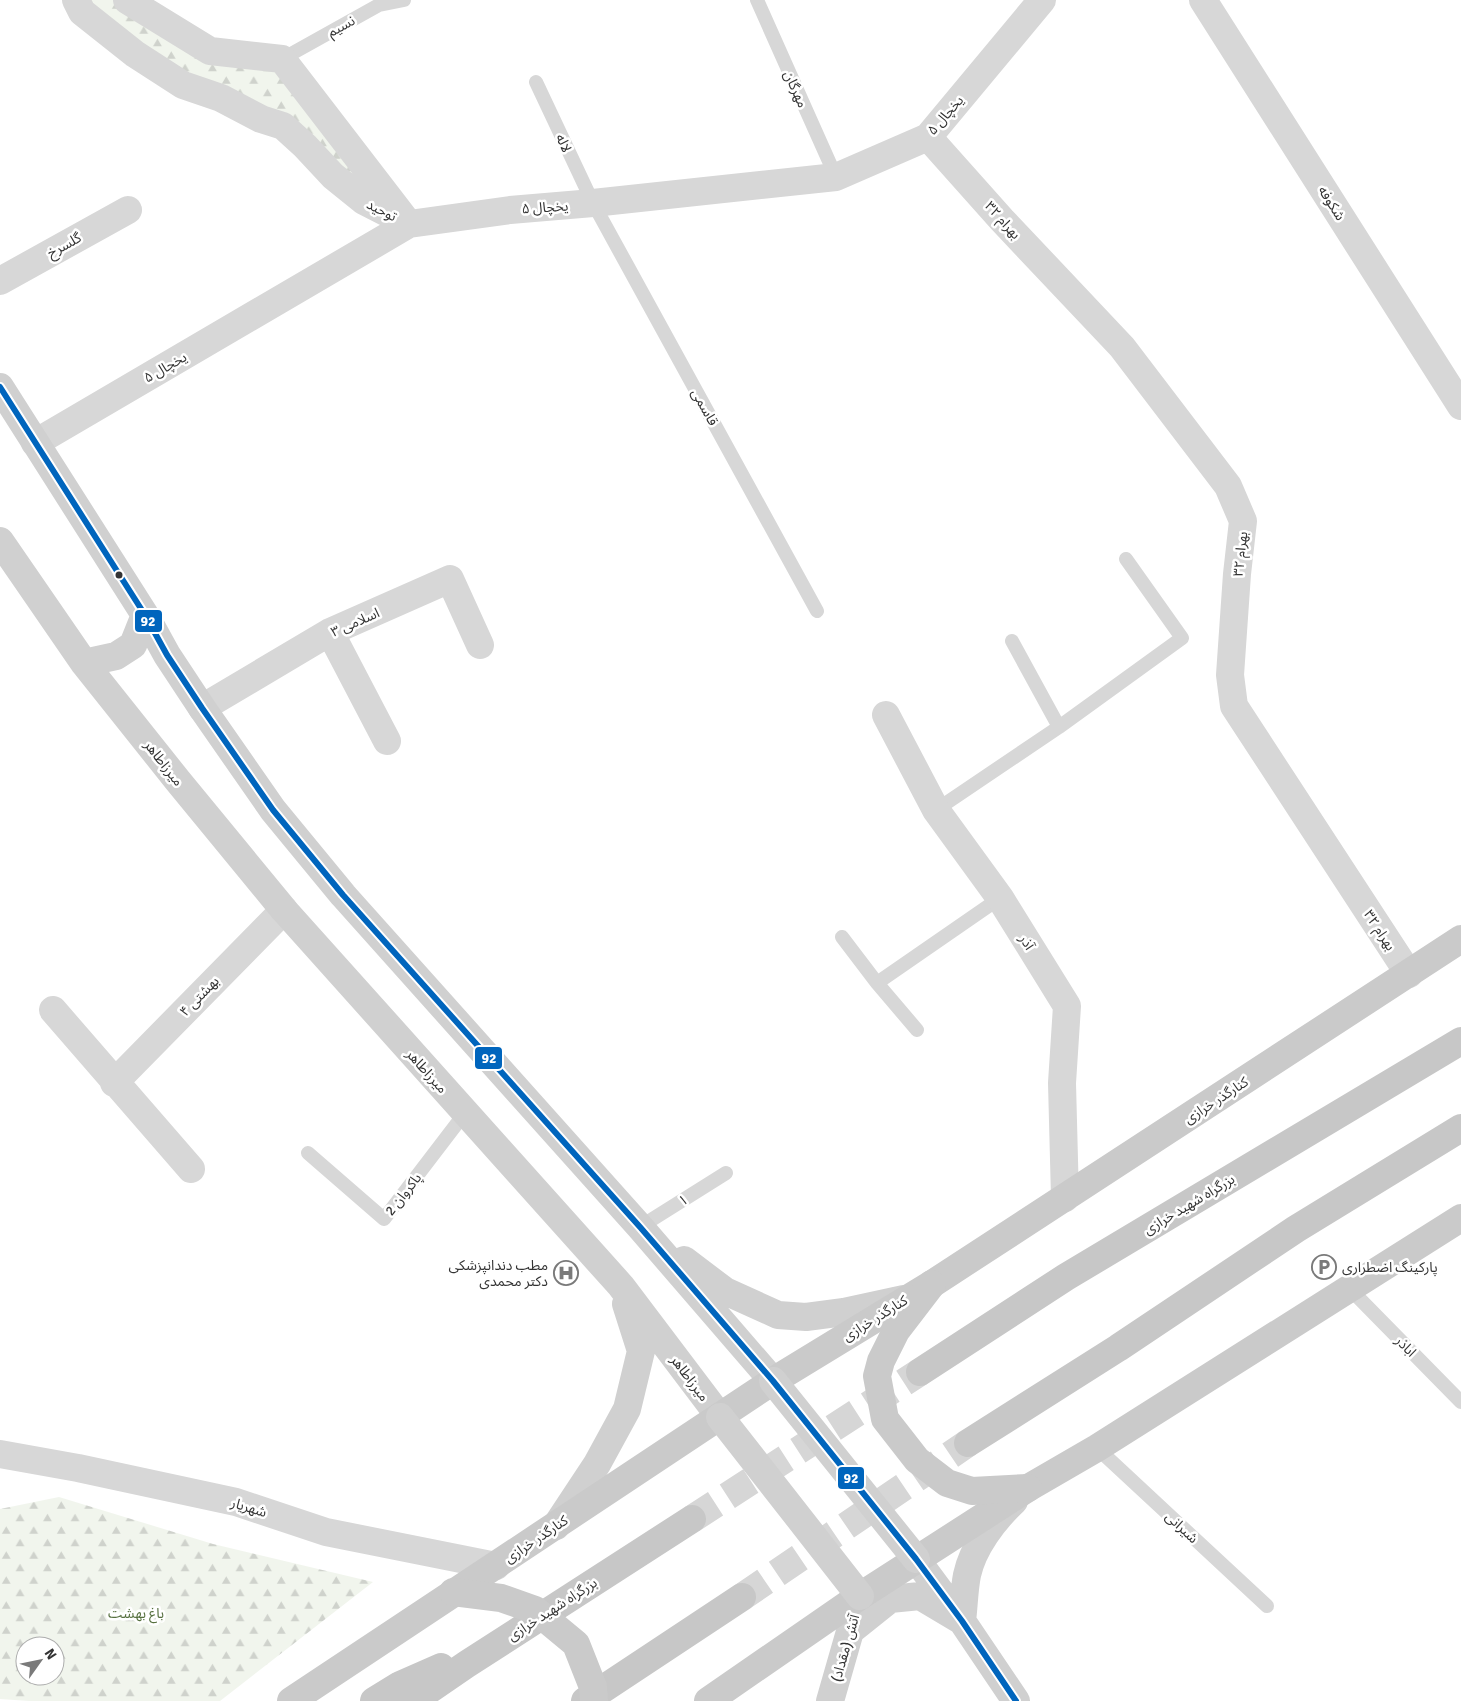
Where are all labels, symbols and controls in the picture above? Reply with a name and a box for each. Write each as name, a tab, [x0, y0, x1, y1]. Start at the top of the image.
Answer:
street label: نسیم	[325, 12, 359, 43]
street label: مهرگان	[780, 68, 811, 110]
street label: یخچال ۵	[924, 92, 968, 139]
street label: لاله	[552, 131, 575, 155]
street label: شکوفه	[1314, 183, 1349, 224]
street label: توحید	[364, 196, 400, 225]
street label: یخچال ۵	[521, 197, 569, 219]
street label: بهرام ۳۲	[980, 198, 1024, 244]
street label: گلسرخ	[44, 229, 85, 263]
street label: یخچال ۵	[141, 348, 190, 387]
street label: قاسمی	[688, 386, 722, 429]
street label: بهرام ۳۲	[1230, 530, 1253, 578]
unlabelled marker	[114, 570, 124, 580]
street label: اسلامی ۳	[328, 604, 382, 641]
line badge: 92	[134, 609, 163, 633]
text: 92	[140, 613, 156, 630]
street label: میرزاطاهر	[140, 736, 187, 790]
street label: بهرام ۳۲	[1358, 907, 1399, 955]
street label: آذر	[1015, 931, 1038, 954]
street label: بهشتی ۴	[176, 973, 223, 1020]
street label: میرزاطاهر	[402, 1045, 451, 1097]
line badge: 92	[474, 1046, 503, 1070]
text: 92	[481, 1050, 497, 1067]
street label: کنارگذر خرازی	[1181, 1073, 1252, 1127]
street label: پاکروان 2	[381, 1170, 426, 1220]
street label: بزرگراه شهید خرازی	[1141, 1170, 1238, 1238]
street label: ۱	[675, 1191, 691, 1210]
parking icon: پارکینگ اضطراری	[1311, 1254, 1337, 1280]
place label: مطب دندانپزشکی دکتر محمدی	[449, 1257, 548, 1290]
place label: پارکینگ اضطراری	[1342, 1259, 1438, 1277]
hospital icon: مطب دندانپزشکی دکتر محمدی	[553, 1260, 579, 1286]
street label: کنارگذر خرازی	[840, 1292, 911, 1345]
street label: اباذر	[1391, 1331, 1420, 1361]
street label: میرزاطاهر	[666, 1351, 712, 1405]
line badge: 92	[837, 1466, 865, 1490]
text: 92	[843, 1470, 859, 1487]
street label: شهریار	[228, 1494, 269, 1521]
street label: شیرانی	[1162, 1508, 1202, 1547]
street label: کنارگذر خرازی	[501, 1512, 572, 1567]
street label: بزرگراه شهید خرازی	[504, 1574, 600, 1645]
park label: باغ بهشت	[108, 1605, 164, 1624]
street label: آتش (مقداد)	[828, 1612, 863, 1684]
north arrow	[15, 1636, 65, 1686]
text: N	[41, 1645, 60, 1663]

